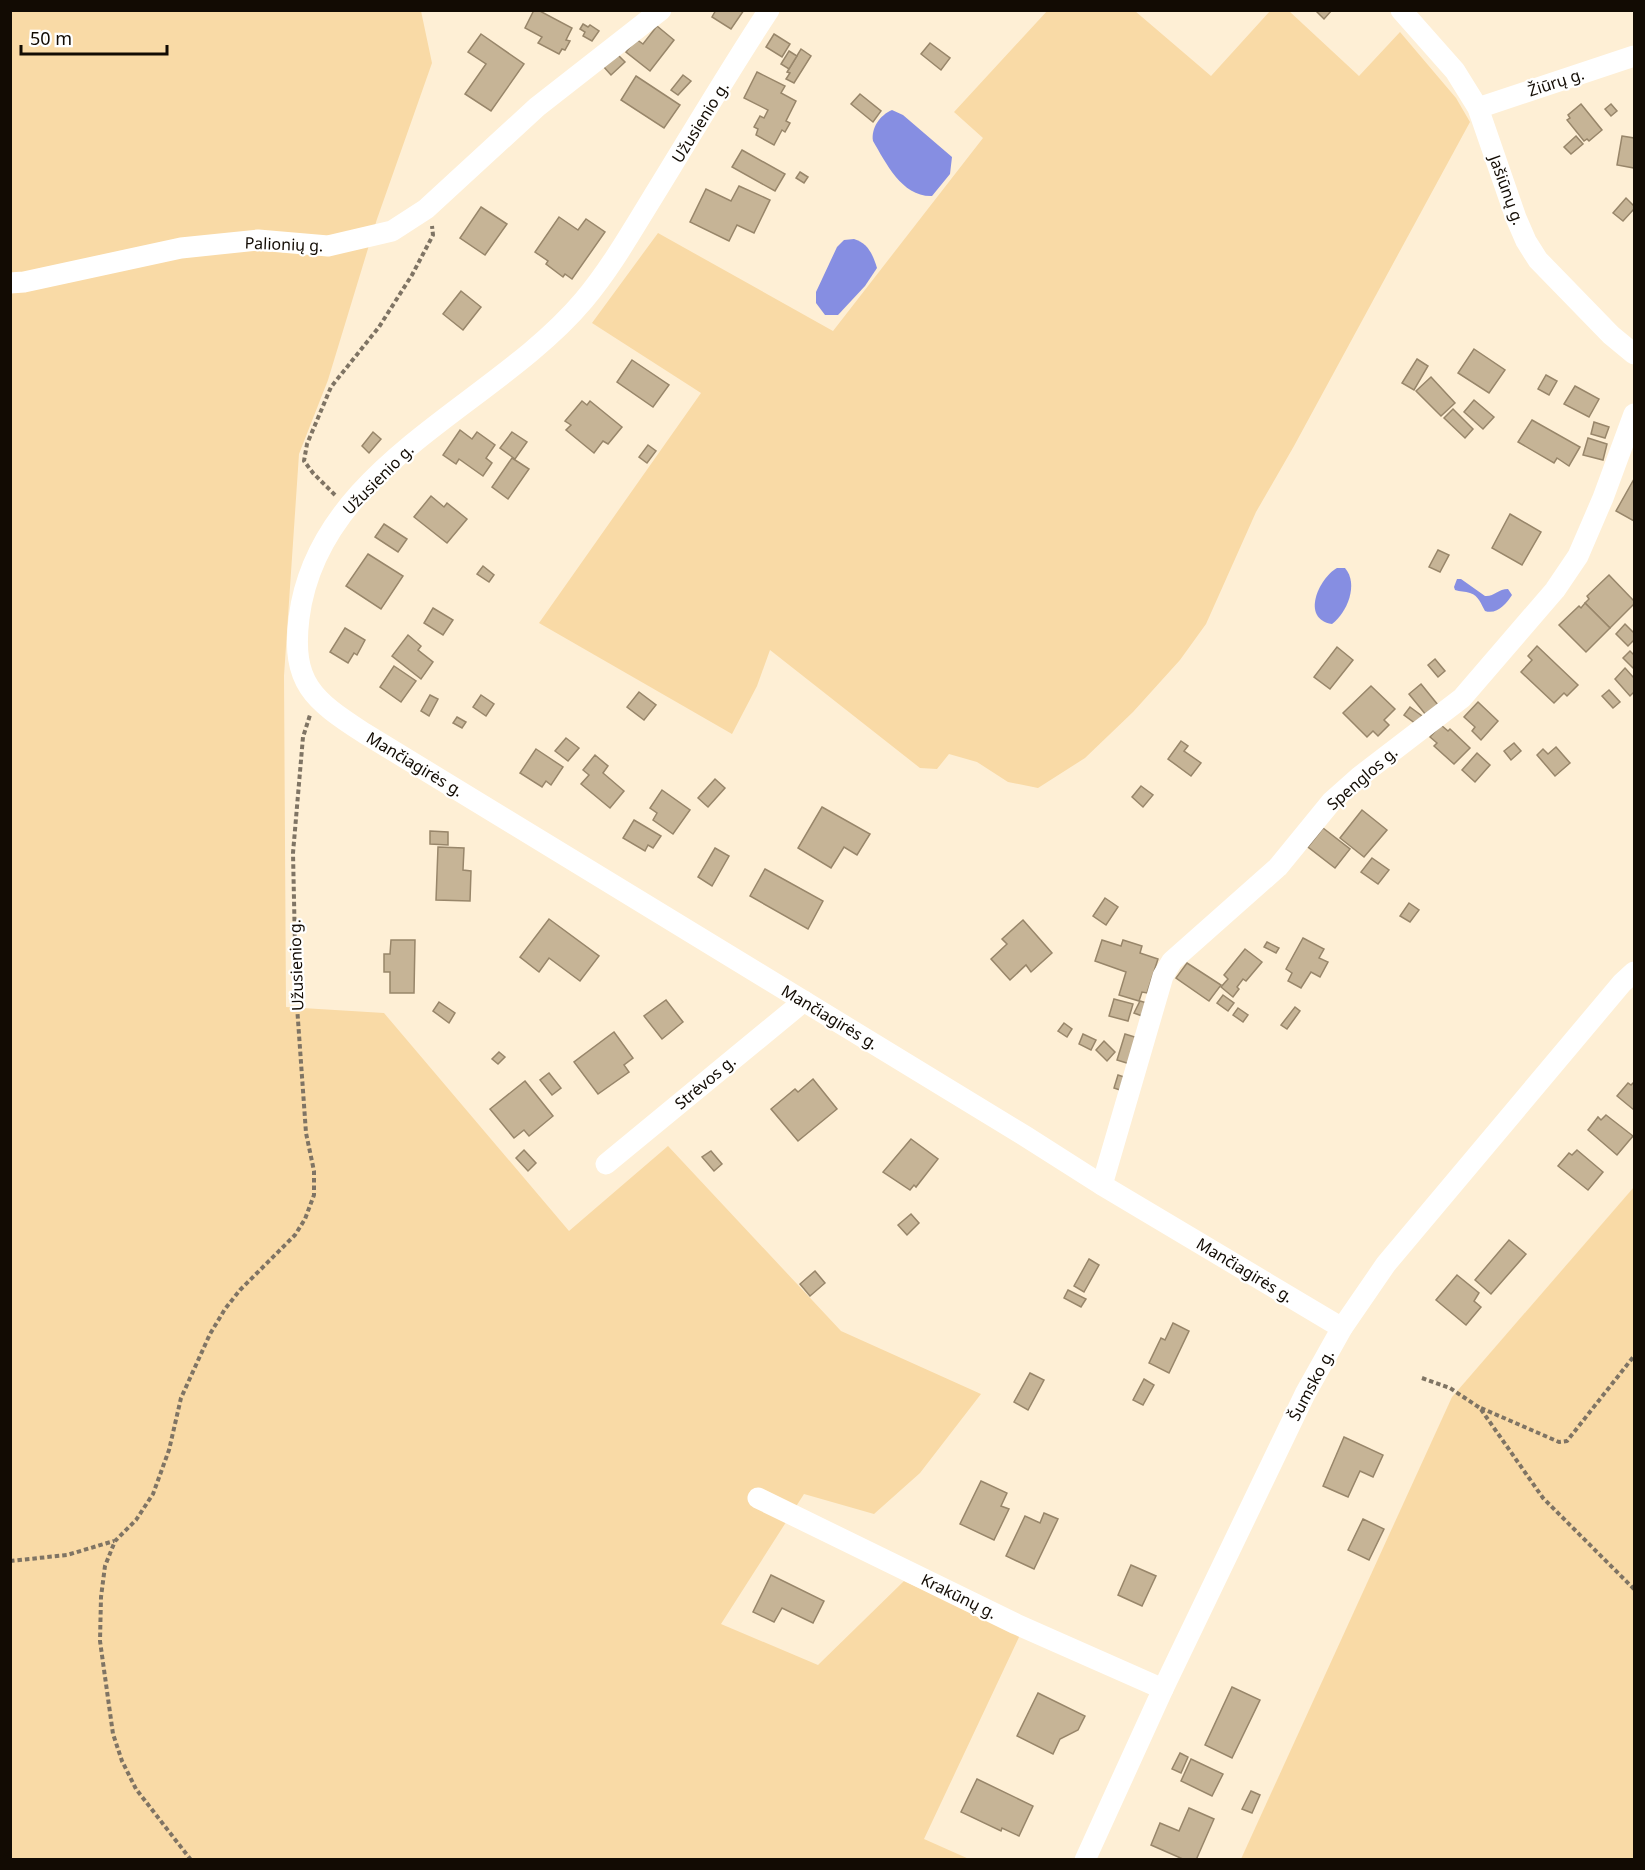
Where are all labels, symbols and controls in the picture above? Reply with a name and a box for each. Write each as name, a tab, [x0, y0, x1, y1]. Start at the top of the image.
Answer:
scale bar	[21, 18, 166, 56]
text: 50 m	[30, 26, 72, 50]
street label: Žiūrų g.	[1525, 63, 1587, 101]
street label: Užusienio g.	[666, 77, 734, 167]
street label: Jašiūnų g.	[1483, 150, 1530, 228]
street label: Palionių g.	[244, 232, 324, 256]
street label: Užusienio g.	[338, 439, 418, 519]
street label: Mančiagirės g.	[362, 726, 468, 802]
street label: Spenglos g.	[1322, 741, 1402, 815]
street label: Užusienio g.	[283, 919, 309, 1011]
street label: Mančiagirės g.	[777, 979, 883, 1055]
street label: Strėvos g.	[670, 1050, 740, 1114]
street label: Mančiagirės g.	[1192, 1232, 1298, 1308]
street label: Šumsko g.	[1283, 1345, 1339, 1425]
street label: Krakūnų g.	[917, 1568, 1001, 1624]

